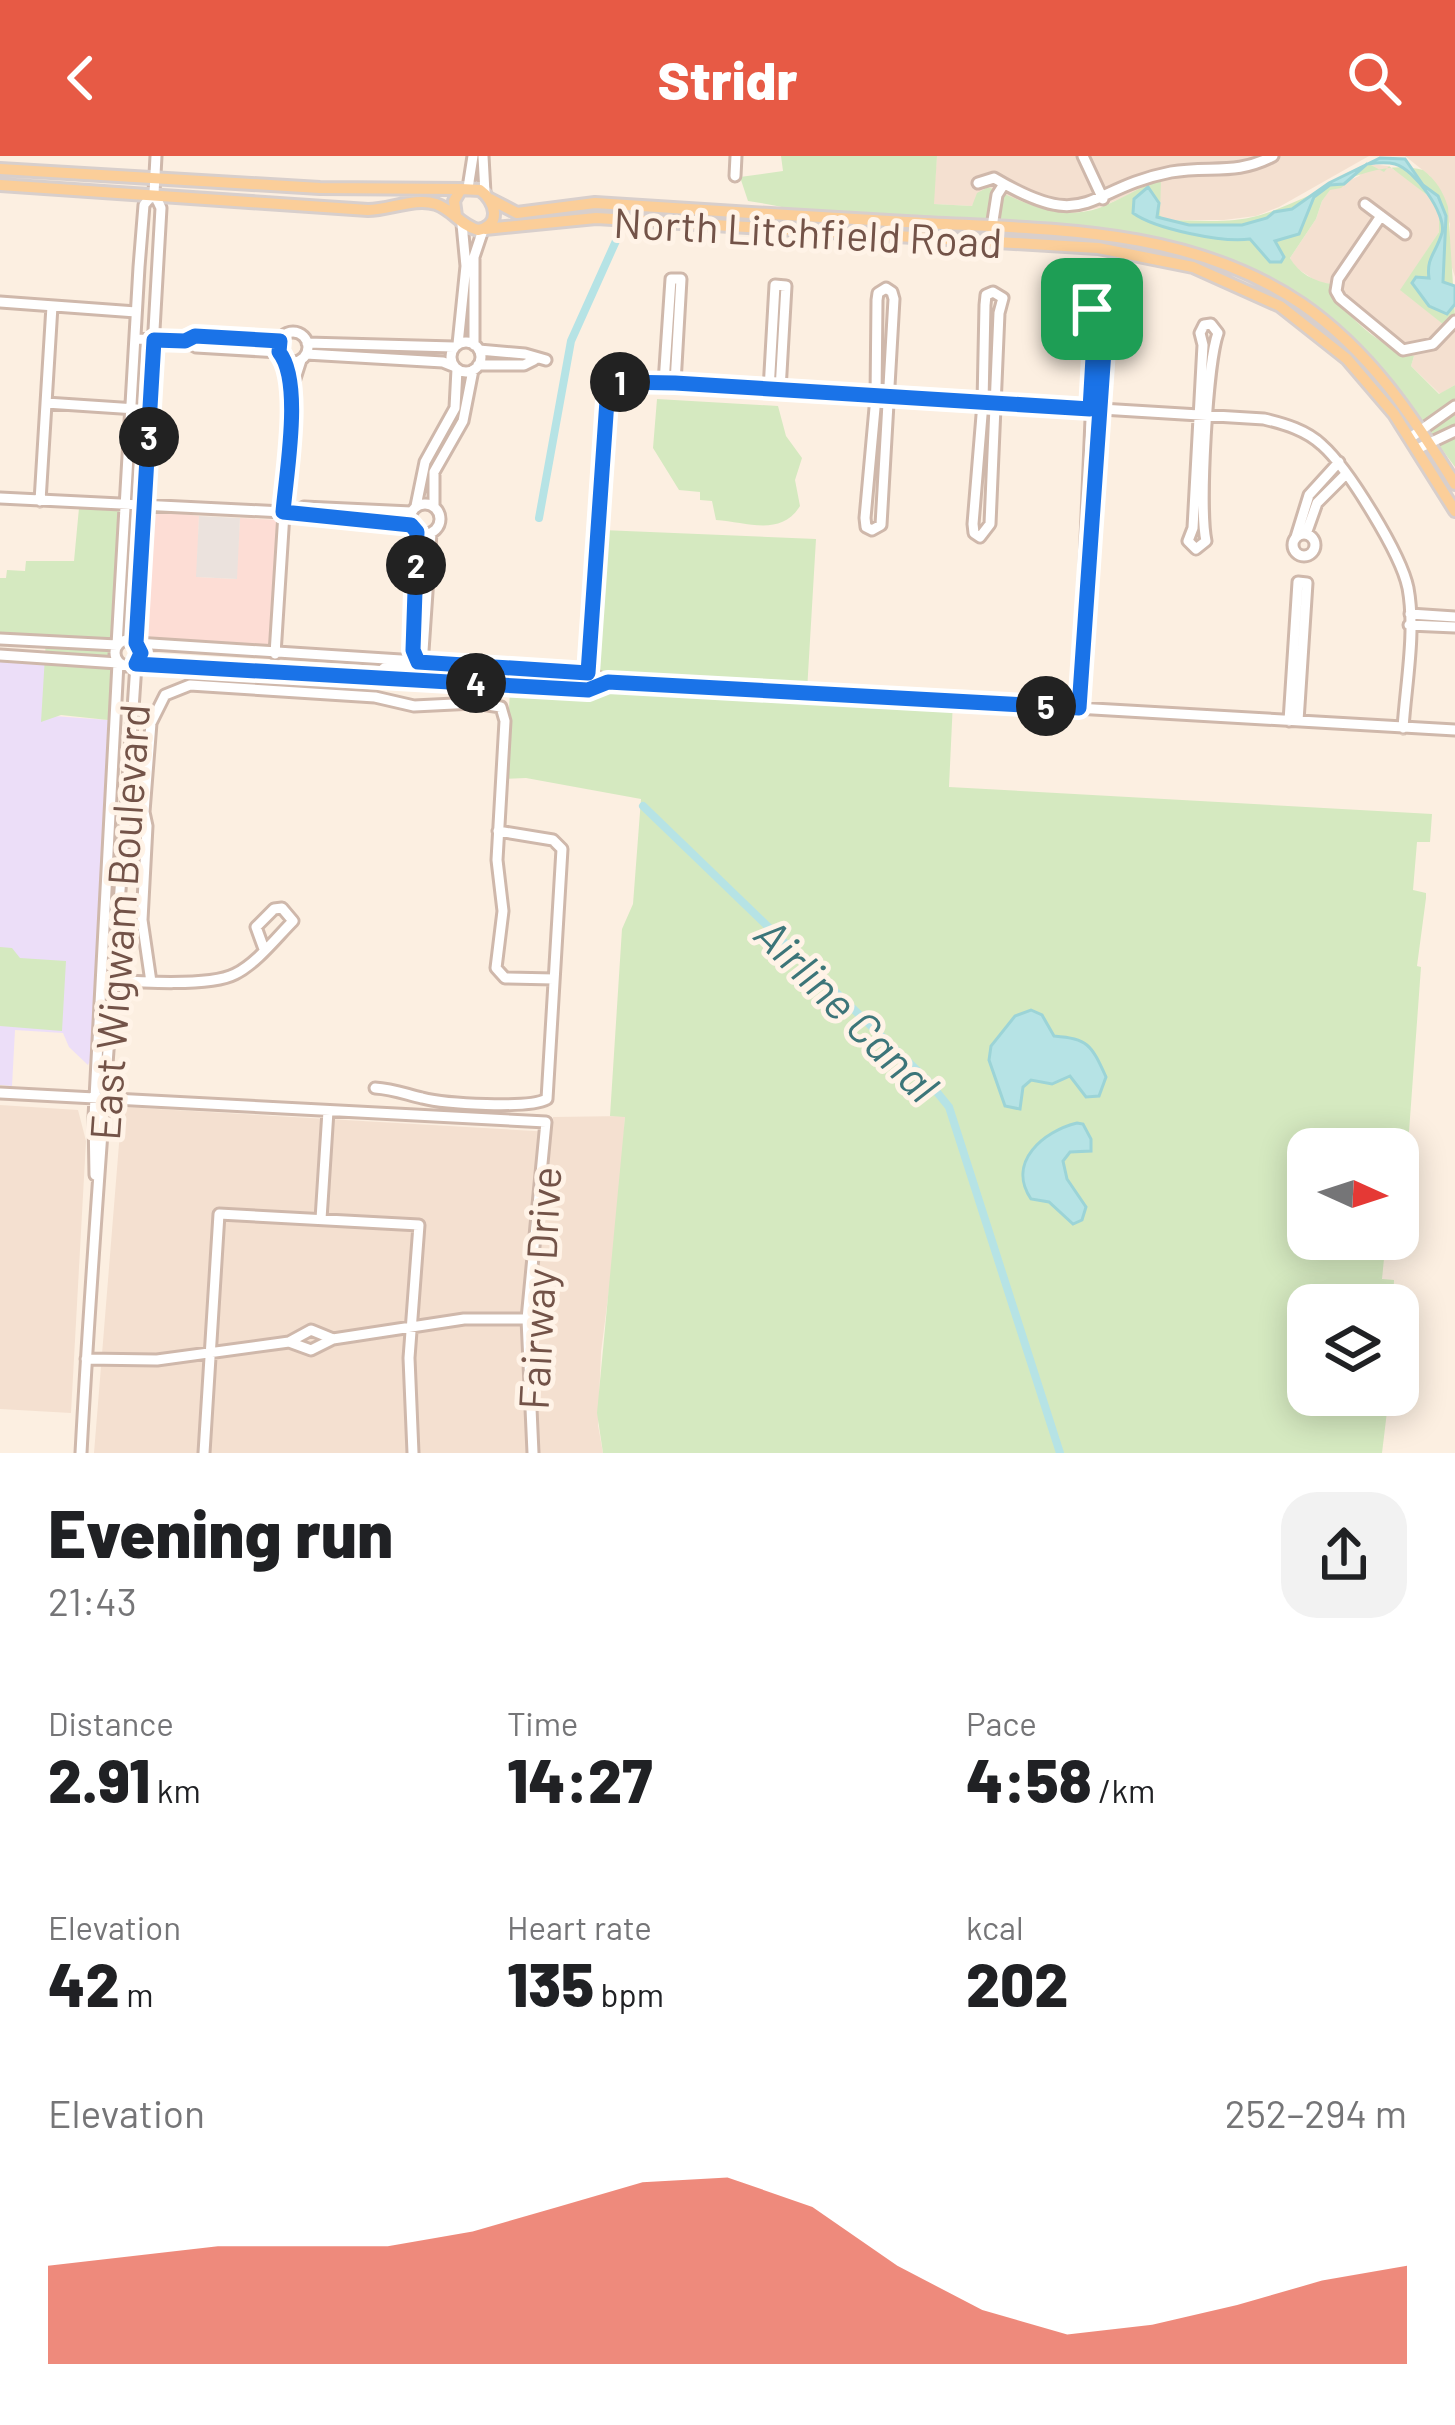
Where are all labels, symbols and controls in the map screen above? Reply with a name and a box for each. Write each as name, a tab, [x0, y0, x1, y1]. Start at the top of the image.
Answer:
icon: back	[48, 45, 114, 111]
icon: search	[1341, 45, 1407, 111]
text: Stridr	[658, 46, 797, 111]
street label: North Litchfield Road	[612, 196, 1004, 266]
pin	[1041, 258, 1143, 360]
icon: arrive	[1059, 276, 1125, 342]
pin: 1	[590, 352, 650, 412]
text: 1	[614, 362, 626, 402]
pin: 3	[119, 407, 179, 467]
text: 3	[140, 417, 158, 457]
pin: 2	[386, 535, 446, 595]
text: 2	[407, 545, 425, 585]
pin: 4	[446, 653, 506, 713]
text: 4	[466, 663, 486, 703]
pin: 5	[1016, 676, 1076, 736]
text: 5	[1037, 686, 1055, 726]
street label: East Wigwam Boulevard	[78, 702, 159, 1142]
water label: Airline Canal	[745, 906, 951, 1112]
north arrow	[1287, 1128, 1419, 1260]
map controls	[1287, 1128, 1419, 1416]
street label: Fairway Drive	[507, 1165, 570, 1411]
button: layers	[1287, 1284, 1419, 1416]
text: Evening run	[48, 1492, 393, 1571]
button: share	[1281, 1492, 1407, 1618]
text: 21:43	[48, 1577, 137, 1624]
text: Distance	[48, 1703, 174, 1743]
text: Time	[507, 1703, 578, 1743]
text: Pace	[966, 1703, 1037, 1743]
text: 2.91	[48, 1743, 150, 1815]
text: 14:27	[507, 1743, 652, 1815]
text: 4:58	[966, 1743, 1092, 1815]
text: km	[150, 1770, 201, 1810]
text: /km	[1092, 1770, 1155, 1810]
text: Elevation	[48, 1907, 181, 1947]
text: Heart rate	[507, 1907, 652, 1947]
text: kcal	[966, 1907, 1024, 1947]
text: 42	[48, 1947, 120, 2019]
text: 135	[507, 1947, 594, 2019]
text: 202	[966, 1947, 1068, 2019]
text: m	[120, 1974, 153, 2014]
text: bpm	[594, 1974, 664, 2014]
text: Elevation	[48, 2089, 205, 2136]
text: 252–294 m	[1225, 2089, 1407, 2136]

